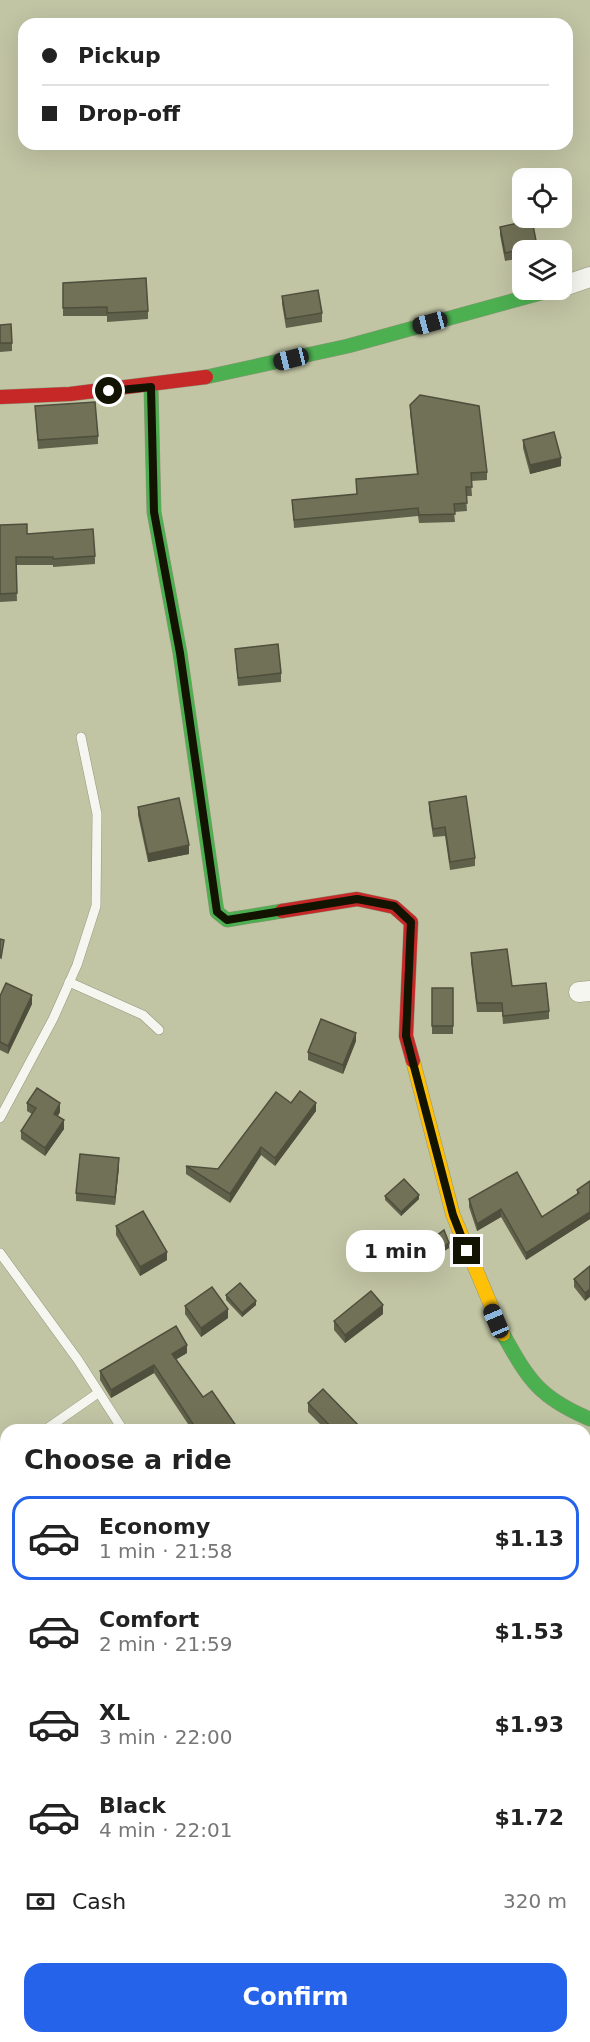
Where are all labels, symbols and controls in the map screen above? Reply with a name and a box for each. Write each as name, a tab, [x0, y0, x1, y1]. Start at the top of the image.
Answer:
text: Pickup	[78, 43, 161, 68]
text: Drop-off	[78, 101, 180, 126]
map controls	[512, 168, 572, 300]
button: locate	[512, 168, 572, 228]
button: layers	[512, 240, 572, 300]
car	[410, 310, 450, 336]
car	[271, 346, 311, 372]
route start	[95, 377, 122, 404]
callout: 1 min	[347, 1230, 446, 1272]
route end	[453, 1237, 480, 1264]
text: 1 min	[364, 1239, 427, 1263]
car	[481, 1301, 511, 1341]
text: Choose a ride	[24, 1444, 232, 1475]
icon: car	[27, 1511, 81, 1565]
text: Economy	[99, 1514, 210, 1539]
text: $1.13	[494, 1526, 564, 1551]
text: 1 min · 21:58	[99, 1539, 233, 1563]
icon: car	[27, 1604, 81, 1658]
text: Comfort	[99, 1607, 199, 1632]
text: $1.53	[494, 1619, 564, 1644]
text: 2 min · 21:59	[99, 1632, 233, 1656]
icon: car	[27, 1697, 81, 1751]
text: XL	[99, 1700, 130, 1725]
text: $1.93	[494, 1712, 564, 1737]
text: 3 min · 22:00	[99, 1725, 233, 1749]
icon: car	[27, 1790, 81, 1844]
text: Black	[99, 1793, 166, 1818]
text: $1.72	[494, 1805, 564, 1830]
text: 4 min · 22:01	[99, 1818, 233, 1842]
icon: cash	[24, 1885, 57, 1918]
text: Cash	[72, 1889, 126, 1914]
text: 320 m	[503, 1889, 567, 1913]
button: Confirm	[24, 1963, 567, 2032]

